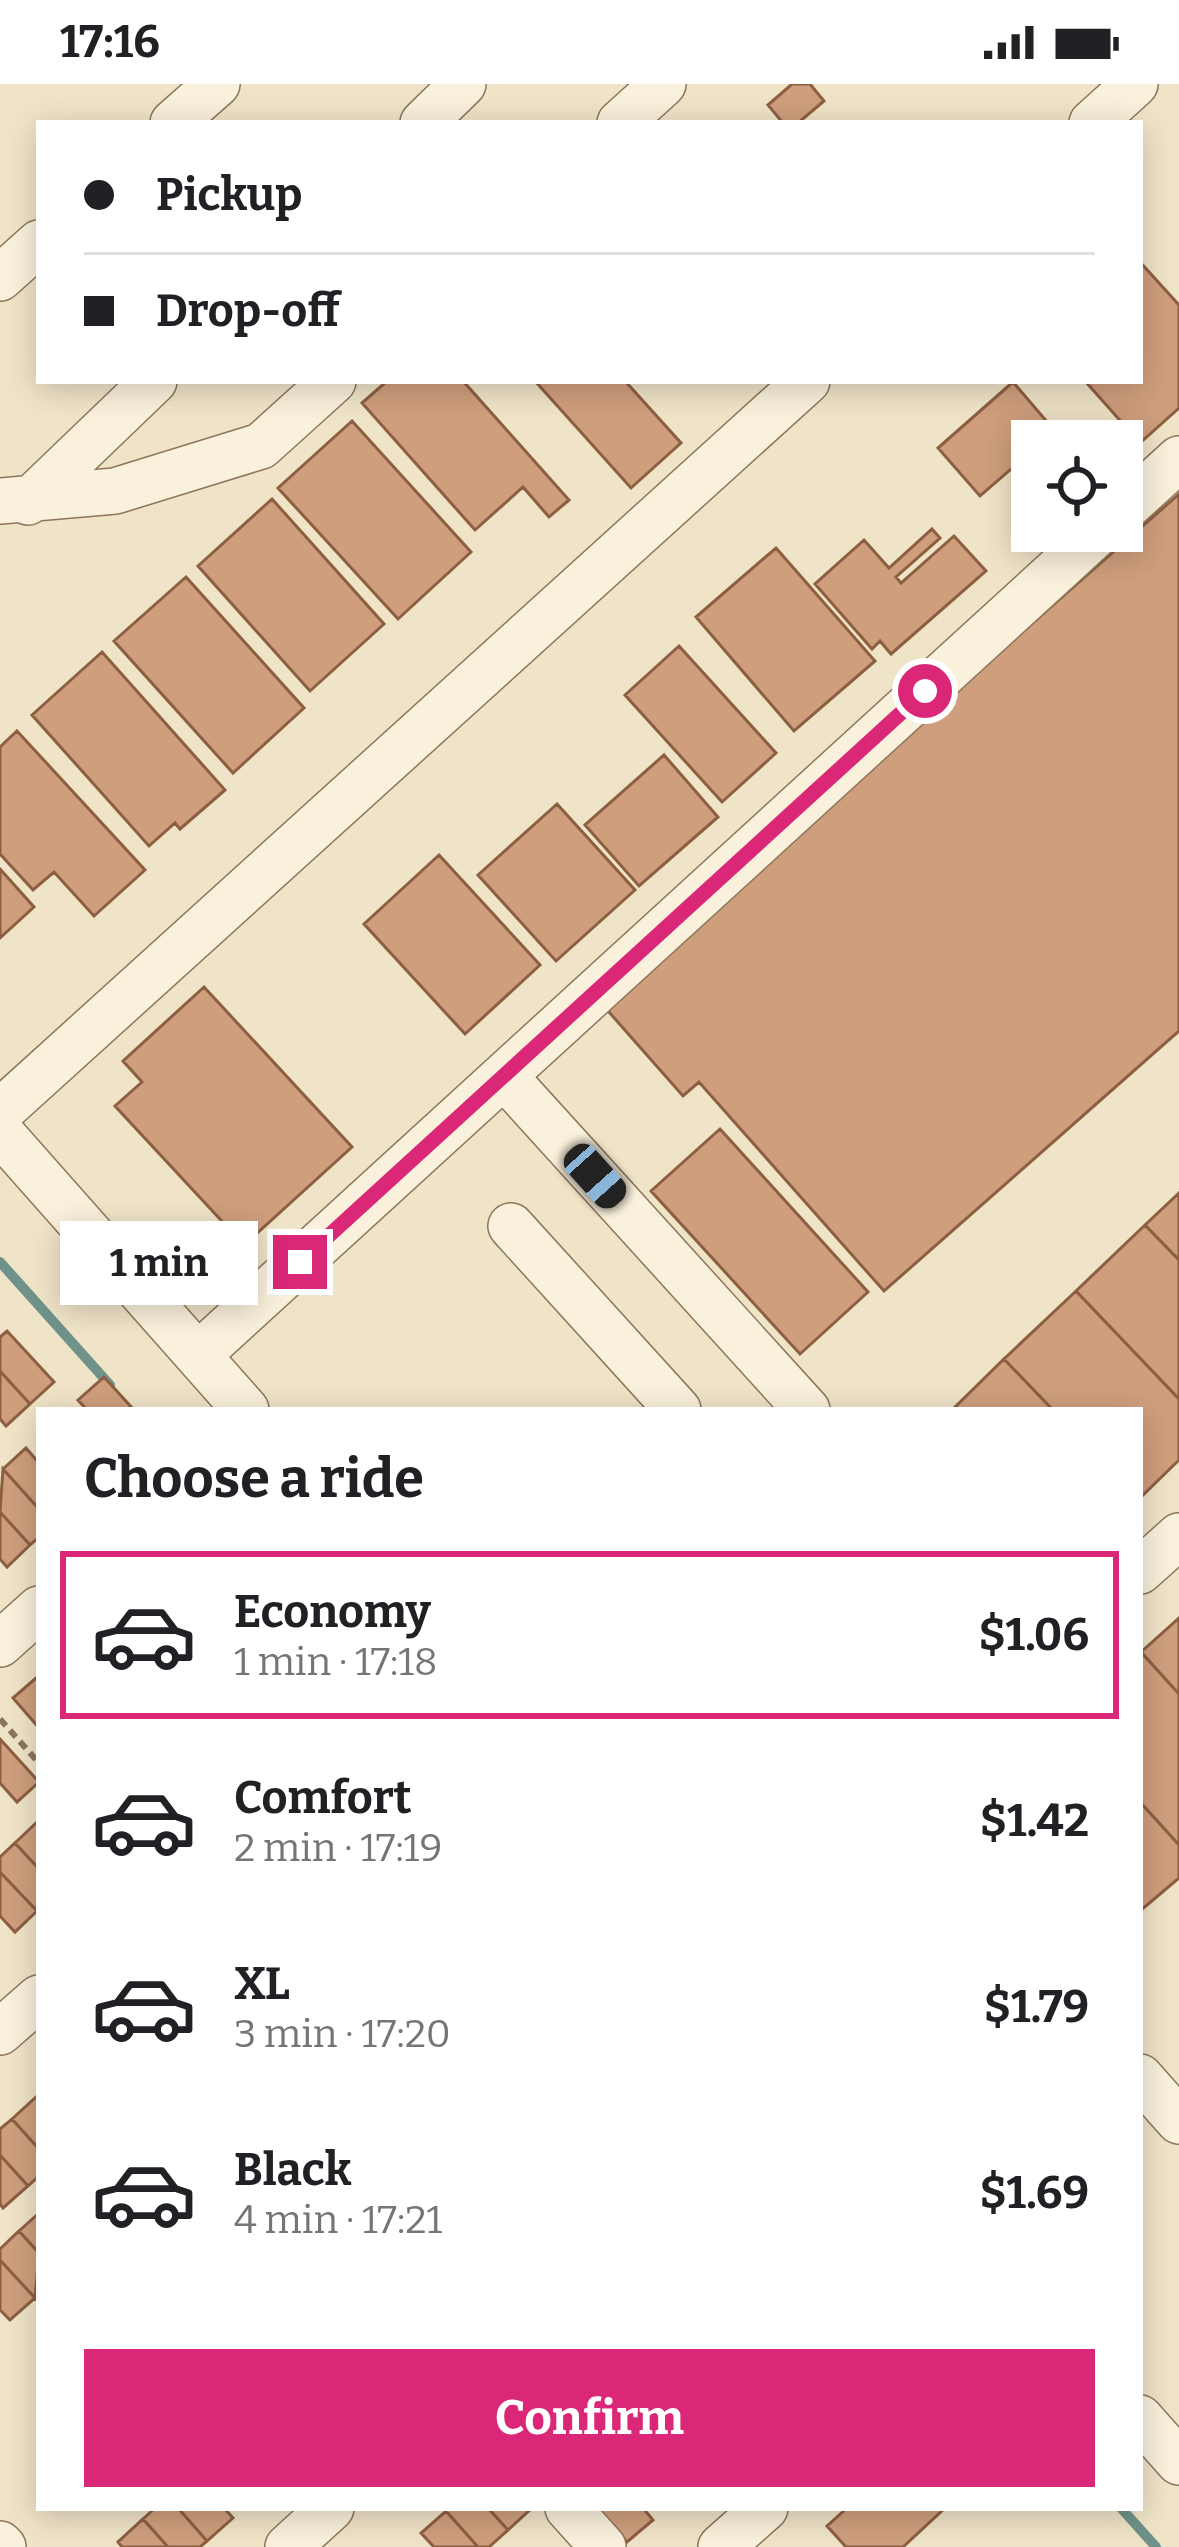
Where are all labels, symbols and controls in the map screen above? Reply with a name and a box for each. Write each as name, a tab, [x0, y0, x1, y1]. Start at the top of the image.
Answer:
text: 17:16	[60, 15, 160, 69]
text: Pickup	[156, 168, 302, 222]
text: Drop-off	[156, 284, 340, 338]
map controls	[1011, 420, 1143, 552]
button: locate	[1011, 420, 1143, 552]
route start	[898, 664, 952, 718]
car	[558, 1137, 632, 1215]
callout: 1 min	[60, 1220, 258, 1304]
route end	[273, 1235, 327, 1289]
text: 1 min	[110, 1240, 208, 1286]
text: Choose a ride	[84, 1447, 424, 1511]
icon: car	[90, 1581, 198, 1689]
text: Economy	[234, 1585, 431, 1639]
text: $1.06	[978, 1608, 1089, 1662]
text: 1 min · 17:18	[234, 1639, 438, 1685]
icon: car	[90, 1767, 198, 1875]
text: Comfort	[234, 1771, 412, 1825]
text: $1.42	[980, 1794, 1089, 1848]
text: 2 min · 17:19	[234, 1825, 442, 1871]
icon: car	[90, 1953, 198, 2061]
text: XL	[234, 1957, 290, 2011]
text: $1.79	[984, 1980, 1089, 2034]
text: 3 min · 17:20	[234, 2011, 451, 2057]
icon: car	[90, 2139, 198, 2247]
text: Black	[234, 2143, 351, 2197]
text: $1.69	[980, 2166, 1089, 2220]
text: 4 min · 17:21	[234, 2197, 442, 2243]
button: Confirm	[84, 2349, 1095, 2487]

